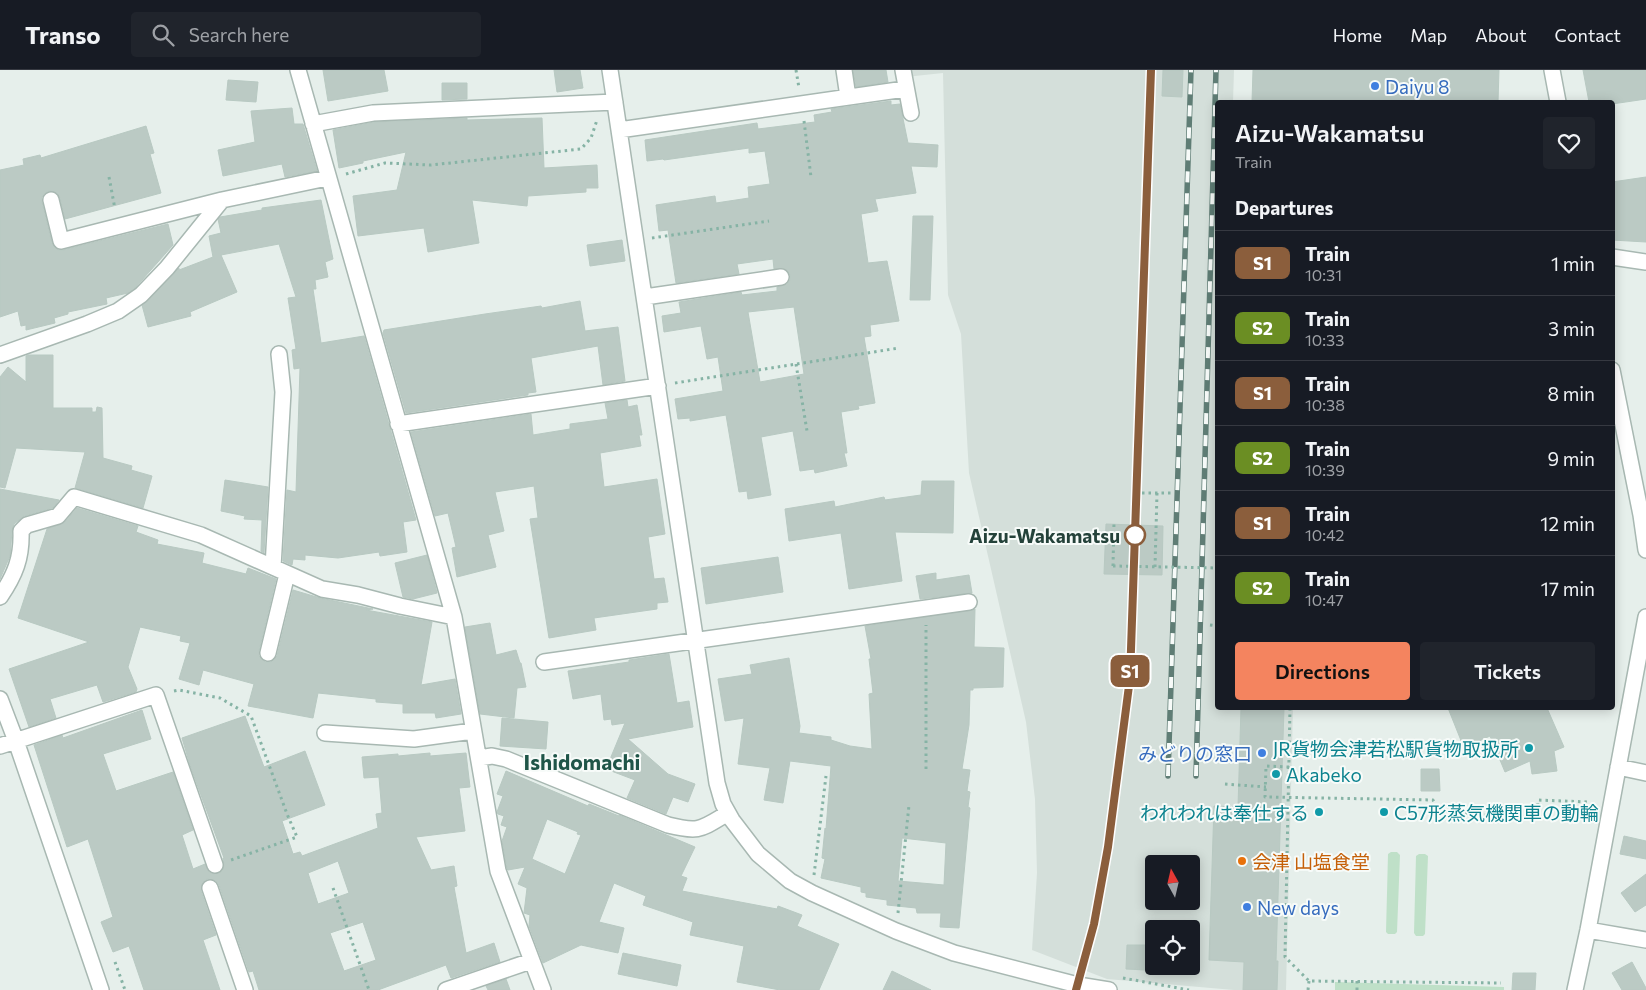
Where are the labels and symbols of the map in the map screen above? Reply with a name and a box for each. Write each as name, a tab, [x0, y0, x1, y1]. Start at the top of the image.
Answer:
place label: Daiyu 8	[1385, 75, 1449, 98]
marker: Daiyu 8	[1369, 80, 1381, 92]
place label: Aizu-Wakamatsu	[969, 524, 1120, 547]
marker: Aizu-Wakamatsu	[1124, 524, 1146, 546]
line badge: S1	[1108, 655, 1152, 687]
place label: JR貨物会津若松駅貨物取扱所	[1273, 737, 1519, 760]
place label: みどりの窓口	[1138, 742, 1252, 765]
marker: JR貨物会津若松駅貨物取扱所	[1523, 742, 1535, 754]
marker: みどりの窓口	[1256, 747, 1268, 759]
district label: Ishidomachi	[524, 749, 640, 774]
place label: Akabeko	[1286, 763, 1362, 786]
marker: Akabeko	[1270, 768, 1282, 780]
place label: われわれは奉仕する	[1140, 801, 1309, 824]
place label: C57形蒸気機関車の動輪	[1394, 801, 1599, 824]
marker: われわれは奉仕する	[1313, 806, 1325, 818]
marker: C57形蒸気機関車の動輪	[1378, 806, 1390, 818]
place label: 会津 山塩食堂	[1252, 850, 1370, 873]
north arrow	[1145, 855, 1200, 910]
marker: 会津 山塩食堂	[1236, 855, 1248, 867]
place label: New days	[1257, 896, 1339, 919]
marker: New days	[1241, 901, 1253, 913]

